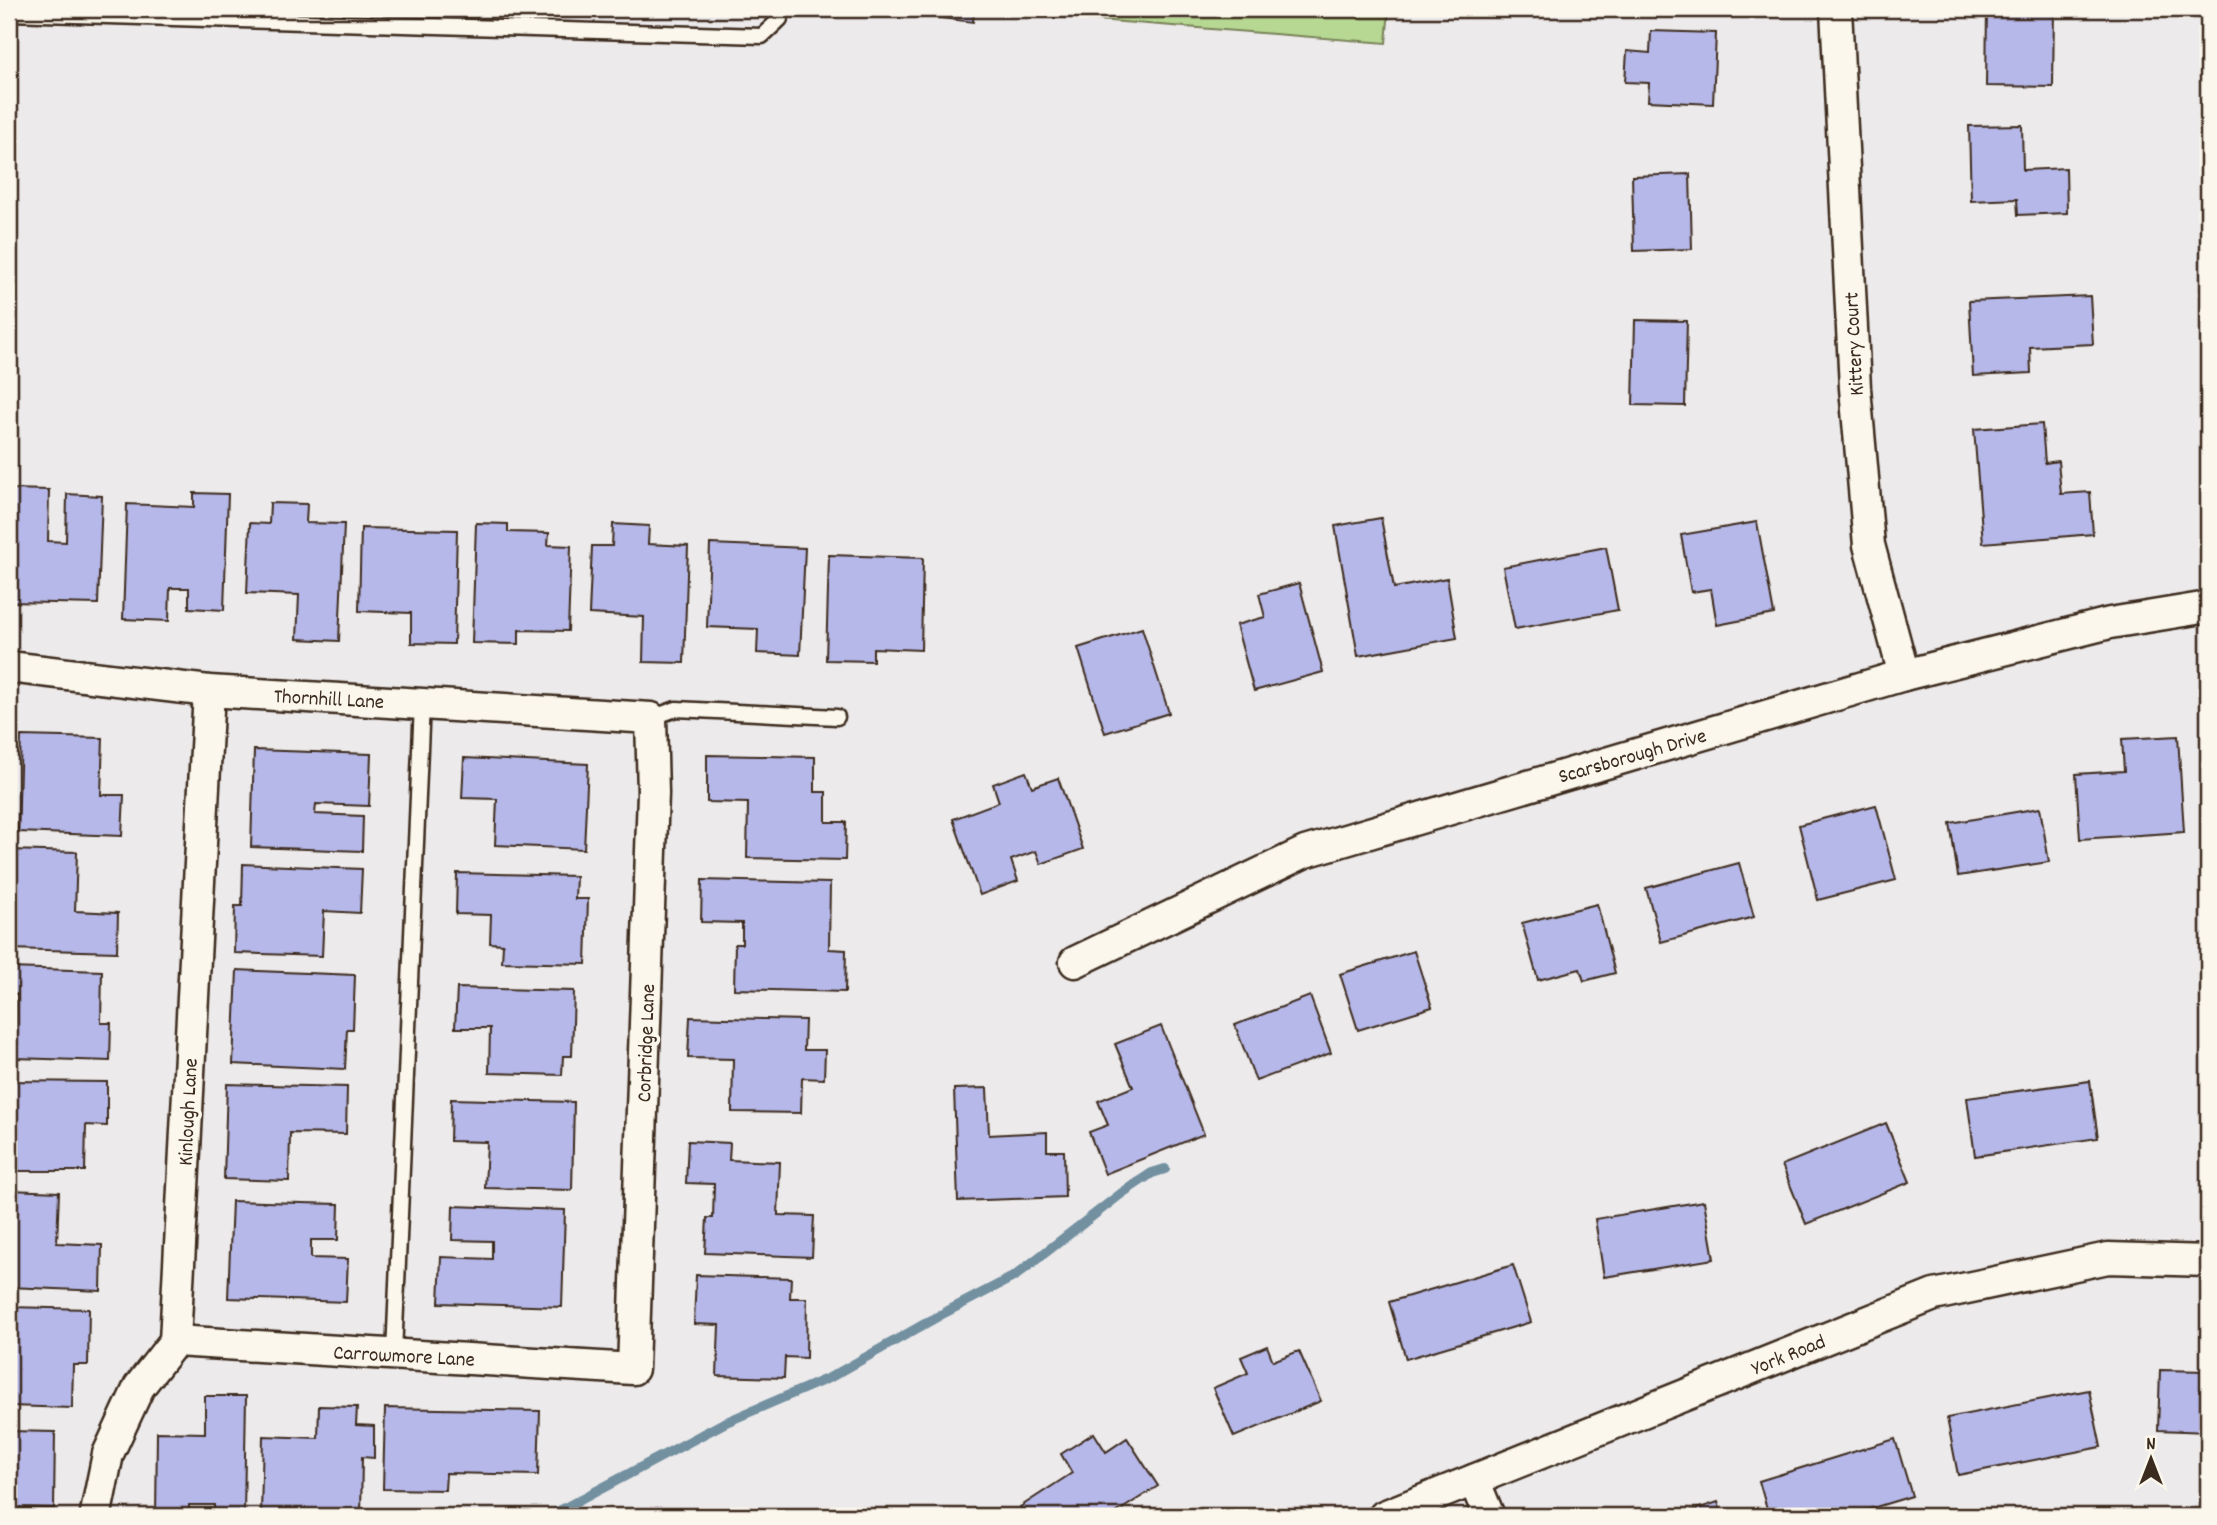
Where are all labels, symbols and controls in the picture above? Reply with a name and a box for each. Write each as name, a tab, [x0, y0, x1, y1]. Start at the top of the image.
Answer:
street label: Kittery Court	[1838, 291, 1874, 396]
street label: Thornhill Lane	[273, 683, 385, 719]
street label: Scarsborough Drive	[1555, 722, 1710, 793]
street label: Corbridge Lane	[631, 983, 665, 1103]
street label: Kinlough Lane	[172, 1058, 208, 1167]
street label: York Road	[1748, 1328, 1831, 1385]
street label: Carrowmore Lane	[332, 1339, 475, 1377]
north arrow	[2116, 1424, 2186, 1494]
text: N	[2146, 1432, 2156, 1459]

